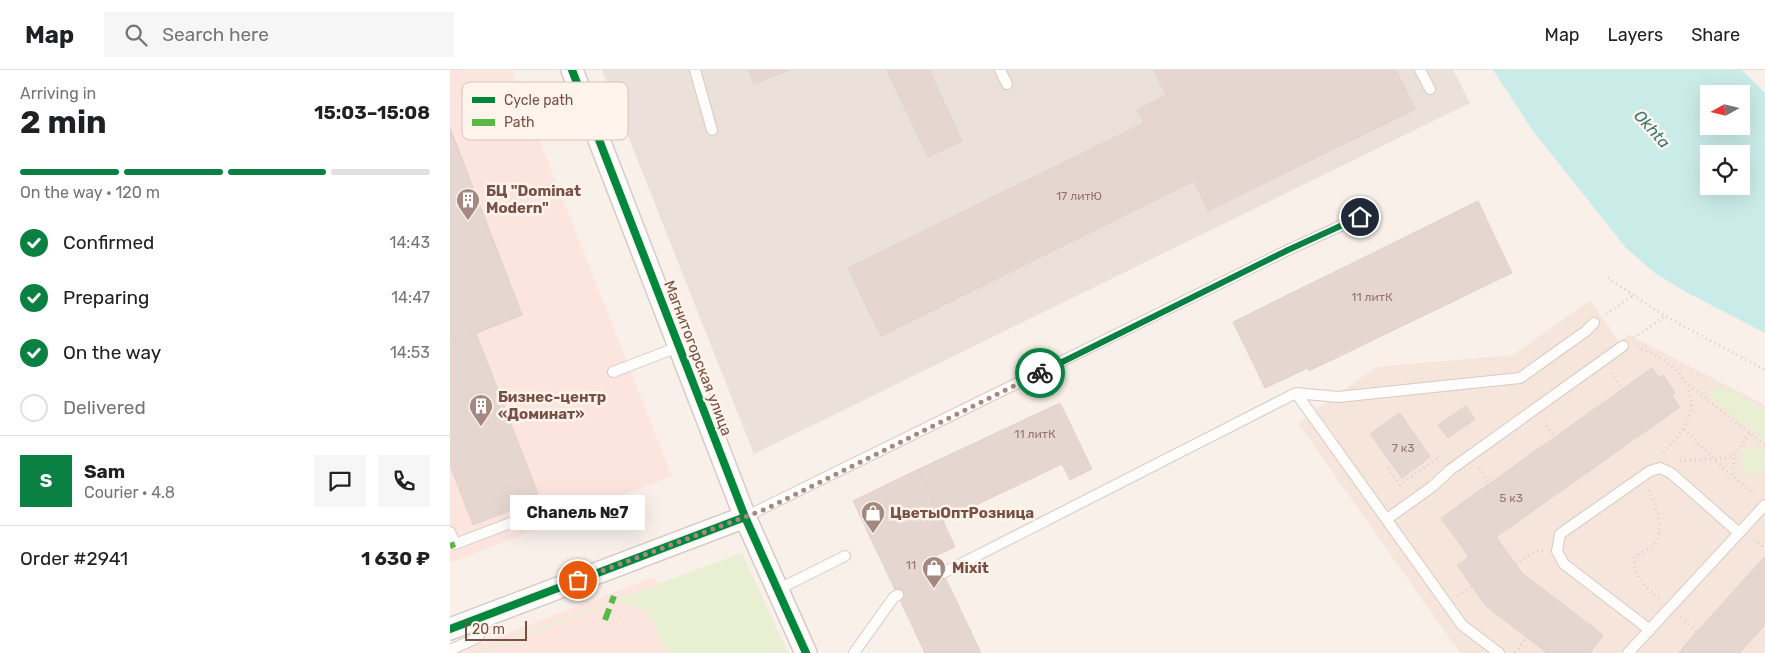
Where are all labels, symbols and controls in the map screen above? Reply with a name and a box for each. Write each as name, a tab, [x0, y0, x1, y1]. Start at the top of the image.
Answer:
search box	[104, 12, 454, 57]
text: Map	[25, 21, 74, 49]
icon: search	[122, 21, 150, 49]
text: Search here	[162, 23, 269, 46]
text: Map	[1545, 24, 1580, 46]
text: Layers	[1608, 24, 1663, 46]
text: Share	[1691, 24, 1740, 46]
legend	[462, 82, 628, 140]
text: Arriving in	[20, 84, 96, 103]
north arrow	[1700, 85, 1750, 135]
map controls	[1700, 85, 1750, 195]
text: Cycle path	[504, 92, 573, 109]
text: 15:03–15:08	[314, 101, 430, 124]
text: 2 min	[20, 103, 107, 141]
water label: Okhta	[1630, 106, 1674, 152]
text: Path	[504, 114, 535, 131]
button: locate	[1700, 145, 1750, 195]
place label: БЦ "Dominat Modern"	[486, 182, 581, 217]
text: On the way · 120 m	[20, 183, 160, 202]
building icon: БЦ "Dominat Modern"	[455, 187, 481, 221]
house number: 17 литЮ	[1056, 189, 1102, 203]
pin	[1339, 196, 1381, 238]
icon: home	[1346, 203, 1374, 231]
icon: check	[20, 229, 48, 257]
text: Confirmed	[63, 231, 154, 254]
text: 14:43	[390, 233, 430, 252]
street label: Магнитогорская улица	[660, 278, 736, 438]
icon: check	[20, 284, 48, 312]
text: Preparing	[63, 286, 149, 309]
text: 14:47	[391, 288, 430, 307]
house number: 11 литК	[1351, 290, 1393, 304]
icon: check	[20, 339, 48, 367]
text: On the way	[63, 341, 161, 364]
text: 14:53	[390, 343, 430, 362]
courier	[1015, 348, 1065, 398]
icon: bike	[1026, 359, 1054, 387]
place label: Бизнес-центр «Доминат»	[498, 388, 606, 423]
building icon: Бизнес-центр «Доминат»	[468, 393, 494, 427]
text: Delivered	[63, 396, 146, 419]
house number: 11 литК	[1014, 427, 1056, 441]
house number: 7 к3	[1392, 441, 1414, 455]
button: chat	[314, 455, 366, 507]
button: phone	[378, 455, 430, 507]
text: Sam	[84, 460, 125, 483]
text: S	[40, 469, 52, 492]
text: Courier · 4.8	[84, 483, 175, 502]
house number: 5 к3	[1499, 491, 1523, 505]
callout: Chaneль №7	[511, 495, 646, 530]
shop icon: ЦветыОптРозница	[860, 500, 886, 534]
text: Chaneль №7	[527, 503, 628, 522]
place label: ЦветыОптРозница	[890, 504, 1034, 522]
text: Order #2941	[20, 547, 128, 570]
text: 1 630 ₽	[361, 547, 430, 570]
shop icon: Mixit	[921, 555, 947, 589]
house number: 11	[906, 558, 916, 572]
pin	[557, 559, 599, 601]
place label: Mixit	[952, 559, 989, 577]
icon: bag	[564, 566, 592, 594]
scale bar	[465, 618, 528, 641]
text: 20 m	[472, 621, 505, 638]

